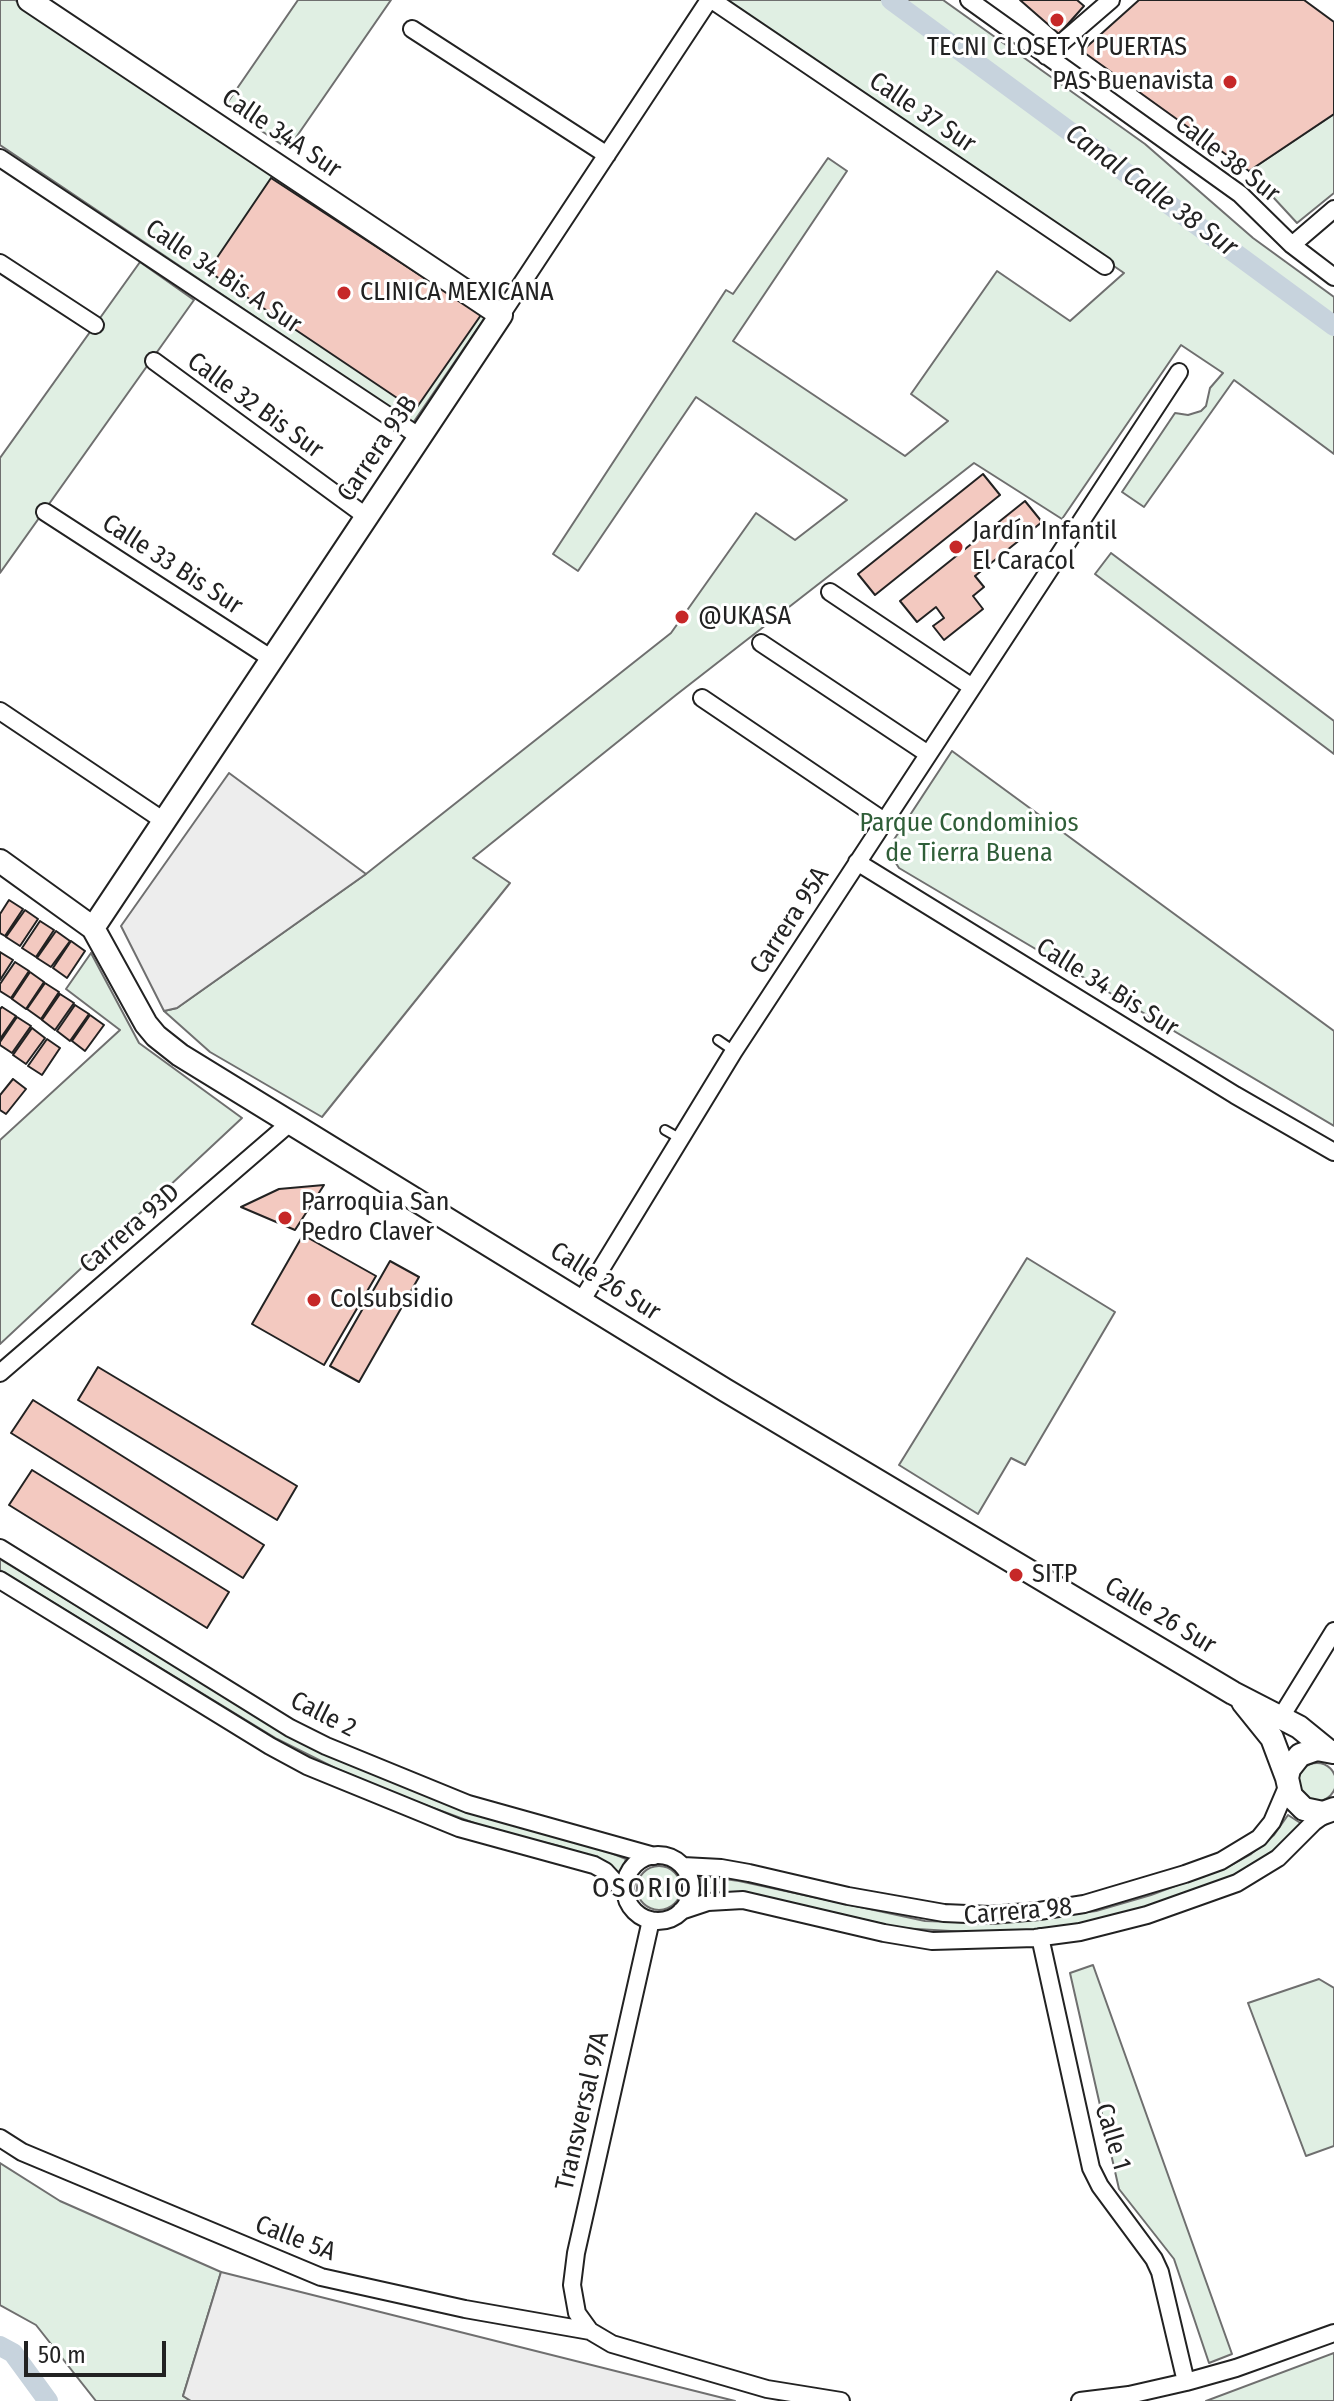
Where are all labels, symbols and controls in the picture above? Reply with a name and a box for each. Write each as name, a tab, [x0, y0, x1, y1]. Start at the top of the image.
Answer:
marker: TECNI CLOSET Y PUERTAS	[1048, 11, 1066, 29]
place label: TECNI CLOSET Y PUERTAS	[927, 32, 1187, 64]
street label: Calle 37 Sur	[863, 66, 981, 160]
place label: PAS Buenavista	[1052, 66, 1214, 98]
marker: PAS Buenavista	[1221, 73, 1239, 91]
street label: Calle 34A Sur	[215, 83, 347, 185]
street label: Calle 38 Sur	[1168, 108, 1286, 210]
water label: Canal Calle 38 Sur	[1059, 117, 1243, 265]
street label: Calle 34 Bis A Sur	[139, 213, 307, 341]
place label: CLINICA MEXICANA	[360, 277, 554, 309]
marker: CLINICA MEXICANA	[335, 284, 353, 302]
street label: Calle 32 Bis Sur	[181, 346, 329, 466]
street label: Carrera 93B	[331, 390, 425, 508]
street label: Calle 33 Bis Sur	[96, 508, 248, 622]
place label: Jardín Infantil El Caracol	[972, 516, 1117, 578]
marker: Jardín Infantil El Caracol	[947, 538, 965, 556]
place label: @UKASA	[698, 601, 791, 633]
marker: @UKASA	[673, 608, 691, 626]
park label: Parque Condominios de Tierra Buena	[859, 808, 1079, 870]
street label: Carrera 95A	[744, 862, 836, 980]
street label: Calle 34 Bis Sur	[1030, 932, 1184, 1044]
street label: Carrera 93D	[74, 1177, 186, 1281]
place label: Parroquia San Pedro Claver	[301, 1187, 449, 1248]
marker: Parroquia San Pedro Claver	[276, 1209, 294, 1227]
street label: Calle 26 Sur	[544, 1236, 666, 1328]
place label: Colsubsidio	[330, 1284, 454, 1316]
marker: Colsubsidio	[305, 1291, 323, 1309]
place label: SITP	[1032, 1559, 1077, 1591]
marker: SITP	[1007, 1566, 1025, 1584]
street label: Calle 26 Sur	[1099, 1571, 1221, 1661]
street label: Calle 2	[285, 1685, 361, 1745]
district label: OSORIO III	[592, 1872, 730, 1906]
street label: Carrera 98	[962, 1892, 1074, 1932]
street label: Transversal 97A	[550, 2029, 616, 2193]
street label: Calle 1	[1087, 2100, 1137, 2174]
street label: Calle 5A	[250, 2209, 340, 2269]
scale bar	[28, 2325, 170, 2375]
text: 50 m	[38, 2341, 86, 2369]

